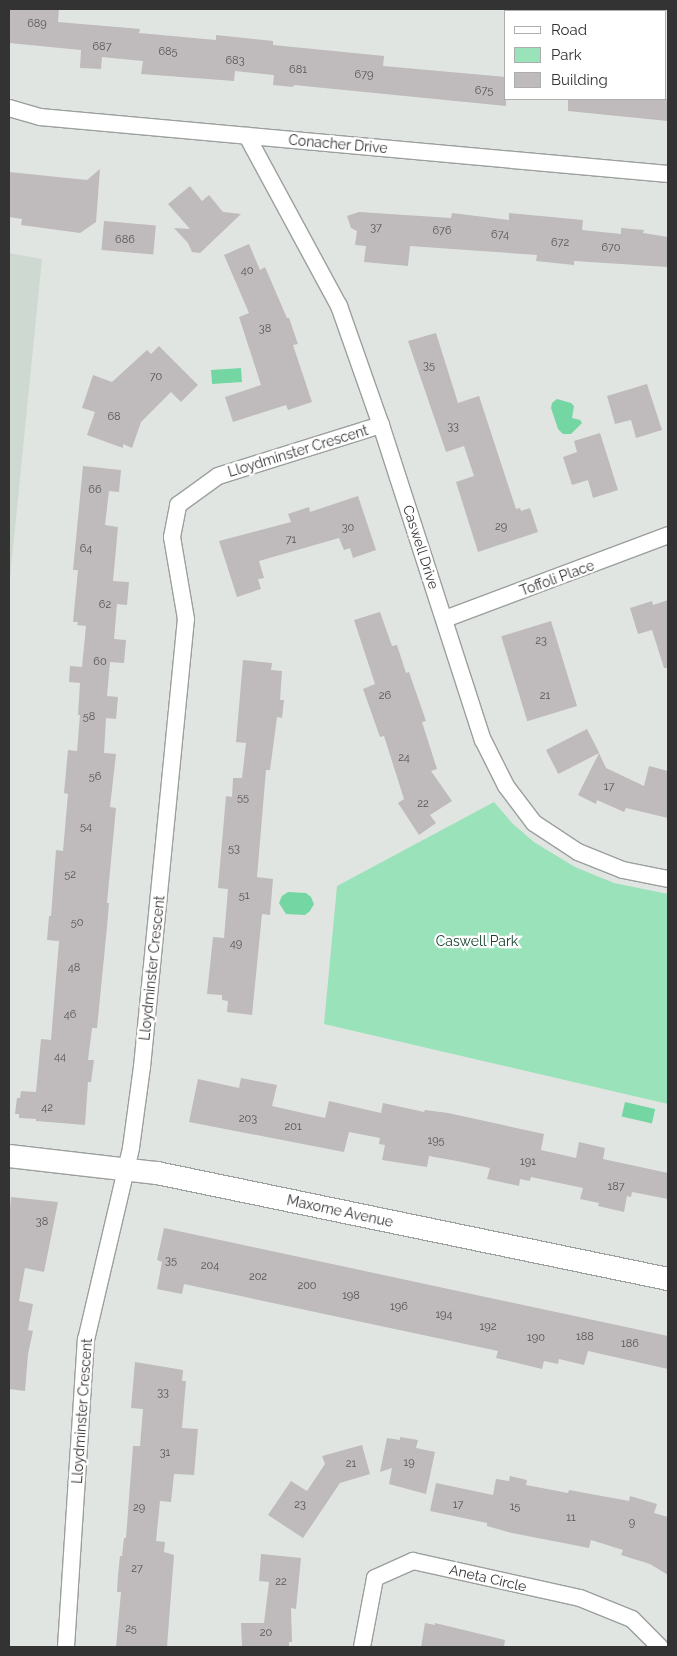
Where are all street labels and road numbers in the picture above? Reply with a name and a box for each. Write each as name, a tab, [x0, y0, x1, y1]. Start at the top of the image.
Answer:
street label: Conacher Drive	[288, 131, 388, 157]
street label: Lloydminster Crescent	[226, 422, 370, 480]
street label: Caswell Drive	[399, 503, 443, 591]
street label: Toffoli Place	[518, 557, 596, 599]
street label: Lloydminster Crescent	[136, 894, 168, 1042]
street label: Maxome Avenue	[285, 1191, 395, 1231]
street label: Lloydminster Crescent	[69, 1338, 95, 1484]
street label: Aneta Circle	[448, 1561, 528, 1595]

